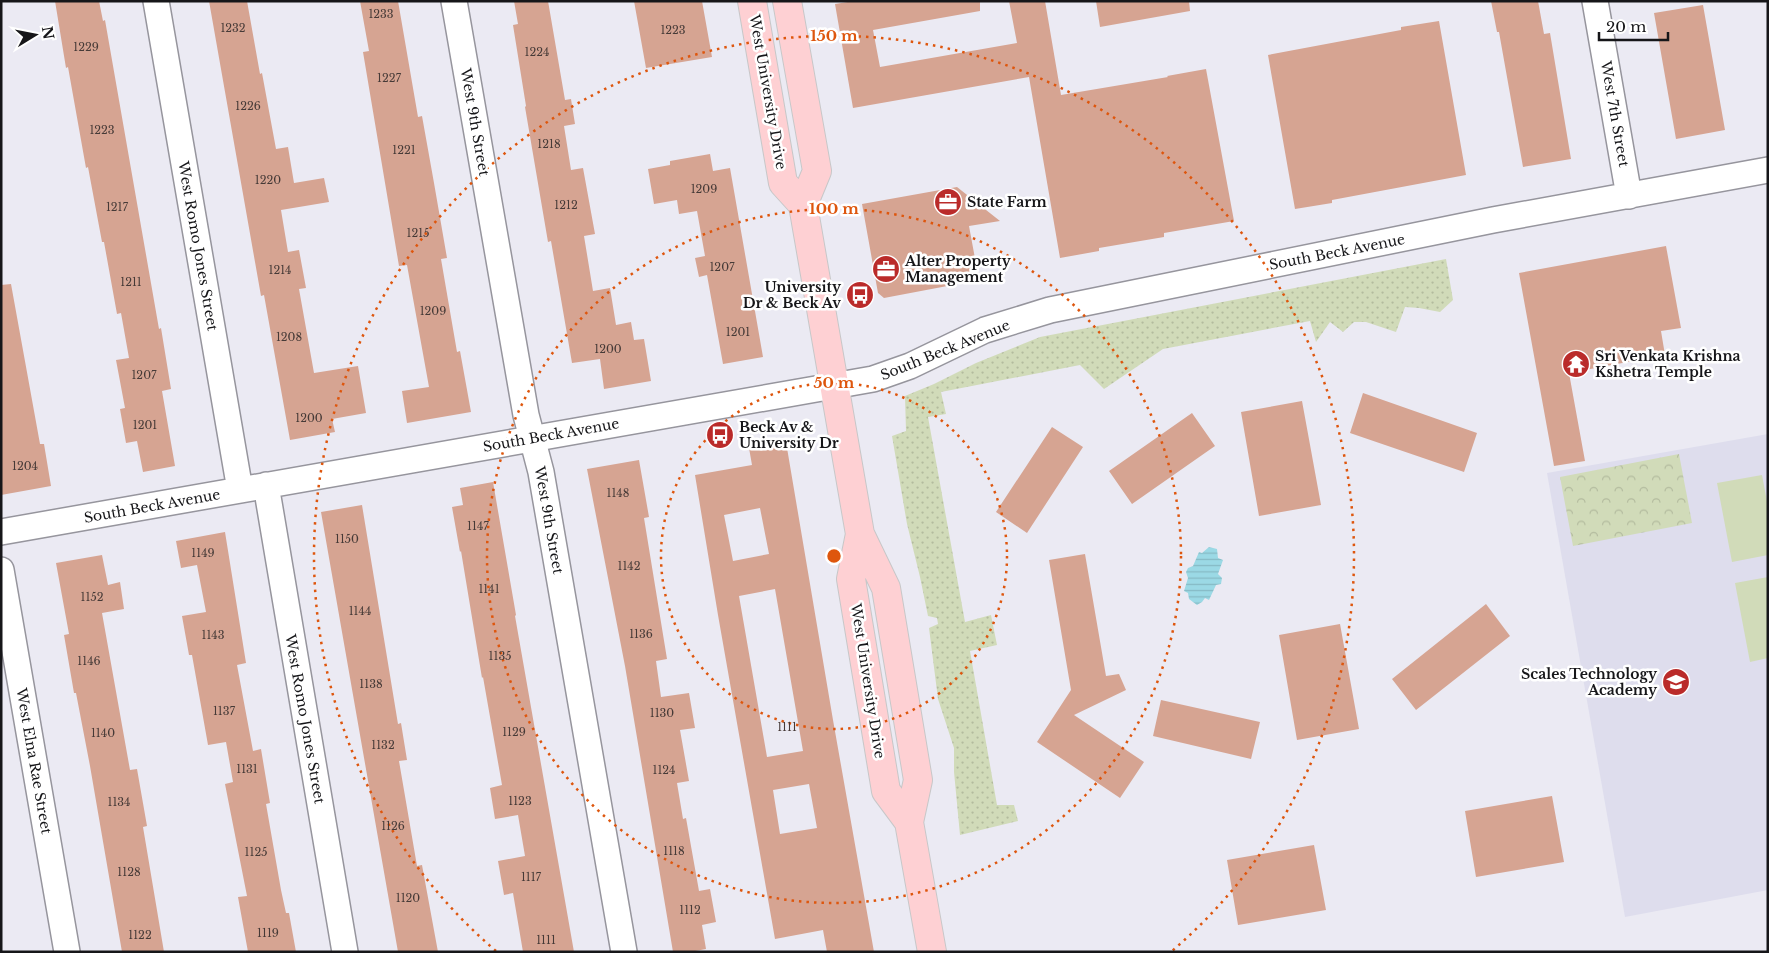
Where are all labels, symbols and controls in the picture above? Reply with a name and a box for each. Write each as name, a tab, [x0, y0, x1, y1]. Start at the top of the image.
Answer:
house number: 1233	[368, 7, 394, 21]
north arrow	[10, 10, 60, 60]
scale bar	[1599, 10, 1668, 42]
street label: West University Drive	[745, 12, 790, 171]
text: 20 m	[1606, 17, 1646, 36]
house number: 1232	[220, 21, 246, 35]
house number: 1223	[660, 23, 686, 37]
text: N	[38, 25, 58, 41]
text: 150 m	[810, 26, 858, 45]
house number: 1229	[73, 40, 99, 54]
house number: 1224	[525, 45, 549, 59]
street label: West 7th Street	[1597, 59, 1633, 169]
street label: West 9th Street	[456, 66, 493, 178]
house number: 1227	[377, 71, 401, 85]
house number: 1226	[235, 99, 261, 113]
house number: 1223	[89, 123, 115, 137]
house number: 1218	[537, 137, 561, 151]
house number: 1221	[392, 143, 416, 157]
street label: West Romo Jones Street	[174, 159, 222, 333]
house number: 1220	[255, 173, 281, 187]
house number: 1209	[691, 182, 717, 196]
office icon: State Farm	[933, 187, 963, 217]
place label: State Farm	[967, 193, 1047, 211]
house number: 1212	[554, 198, 578, 212]
text: 100 m	[809, 199, 859, 218]
house number: 1217	[106, 200, 129, 214]
house number: 1215	[407, 226, 429, 240]
street label: South Beck Avenue	[1268, 230, 1406, 274]
place label: Alter Property Management	[904, 252, 1012, 286]
office icon: Alter Property Management	[871, 254, 901, 284]
house number: 1207	[709, 260, 735, 274]
house number: 1214	[268, 263, 292, 277]
house number: 1211	[120, 275, 142, 289]
place label: University Dr & Beck Av	[743, 278, 842, 312]
bus stop icon: University Dr & Beck Av	[845, 280, 875, 310]
house number: 1209	[420, 304, 446, 318]
street label: South Beck Avenue	[878, 316, 1012, 384]
house number: 1201	[726, 325, 750, 339]
house number: 1208	[276, 330, 302, 344]
house number: 1200	[594, 342, 622, 356]
place label: Sri Venkata Krishna Kshetra Temple	[1595, 347, 1741, 381]
temple icon: Sri Venkata Krishna Kshetra Temple	[1561, 349, 1591, 379]
house number: 1207	[131, 368, 157, 382]
text: 50 m	[814, 373, 855, 392]
house number: 1200	[295, 411, 323, 425]
street label: South Beck Avenue	[481, 414, 621, 456]
house number: 1201	[133, 418, 157, 432]
place label: Beck Av & University Dr	[739, 418, 839, 452]
bus stop icon: Beck Av & University Dr	[705, 420, 735, 450]
house number: 1204	[12, 459, 38, 473]
street label: West 9th Street	[530, 464, 567, 576]
street label: South Beck Avenue	[82, 485, 222, 527]
house number: 1148	[607, 486, 629, 500]
house number: 1147	[467, 519, 489, 533]
house number: 1150	[335, 532, 359, 546]
house number: 1149	[191, 546, 215, 560]
centre of rings	[825, 547, 843, 565]
house number: 1142	[617, 559, 641, 573]
house number: 1141	[478, 582, 500, 596]
house number: 1152	[81, 590, 104, 604]
street label: West University Drive	[847, 601, 889, 760]
house number: 1144	[349, 604, 371, 618]
house number: 1136	[629, 627, 653, 641]
house number: 1143	[201, 628, 225, 642]
street label: West Romo Jones Street	[281, 632, 329, 806]
house number: 1135	[489, 649, 511, 663]
house number: 1146	[77, 654, 101, 668]
place label: Scales Technology Academy	[1521, 665, 1658, 699]
school or university icon: Scales Technology Academy	[1661, 667, 1691, 697]
house number: 1138	[359, 677, 383, 691]
street label: West Elna Rae Street	[12, 686, 56, 836]
house number: 1137	[213, 704, 236, 718]
house number: 1130	[650, 706, 674, 720]
house number: 1111	[777, 720, 797, 734]
house number: 1129	[502, 725, 526, 739]
house number: 1140	[91, 726, 115, 740]
house number: 1132	[371, 738, 395, 752]
house number: 1131	[236, 762, 258, 776]
house number: 1124	[652, 763, 676, 777]
house number: 1123	[508, 794, 532, 808]
house number: 1134	[107, 795, 131, 809]
house number: 1126	[381, 819, 405, 833]
house number: 1118	[663, 844, 685, 858]
house number: 1125	[245, 845, 267, 859]
house number: 1128	[117, 865, 141, 879]
house number: 1117	[521, 870, 542, 884]
house number: 1120	[396, 891, 420, 905]
house number: 1112	[679, 903, 701, 917]
house number: 1119	[257, 926, 279, 940]
house number: 1122	[128, 928, 152, 942]
house number: 1111	[536, 933, 556, 947]

